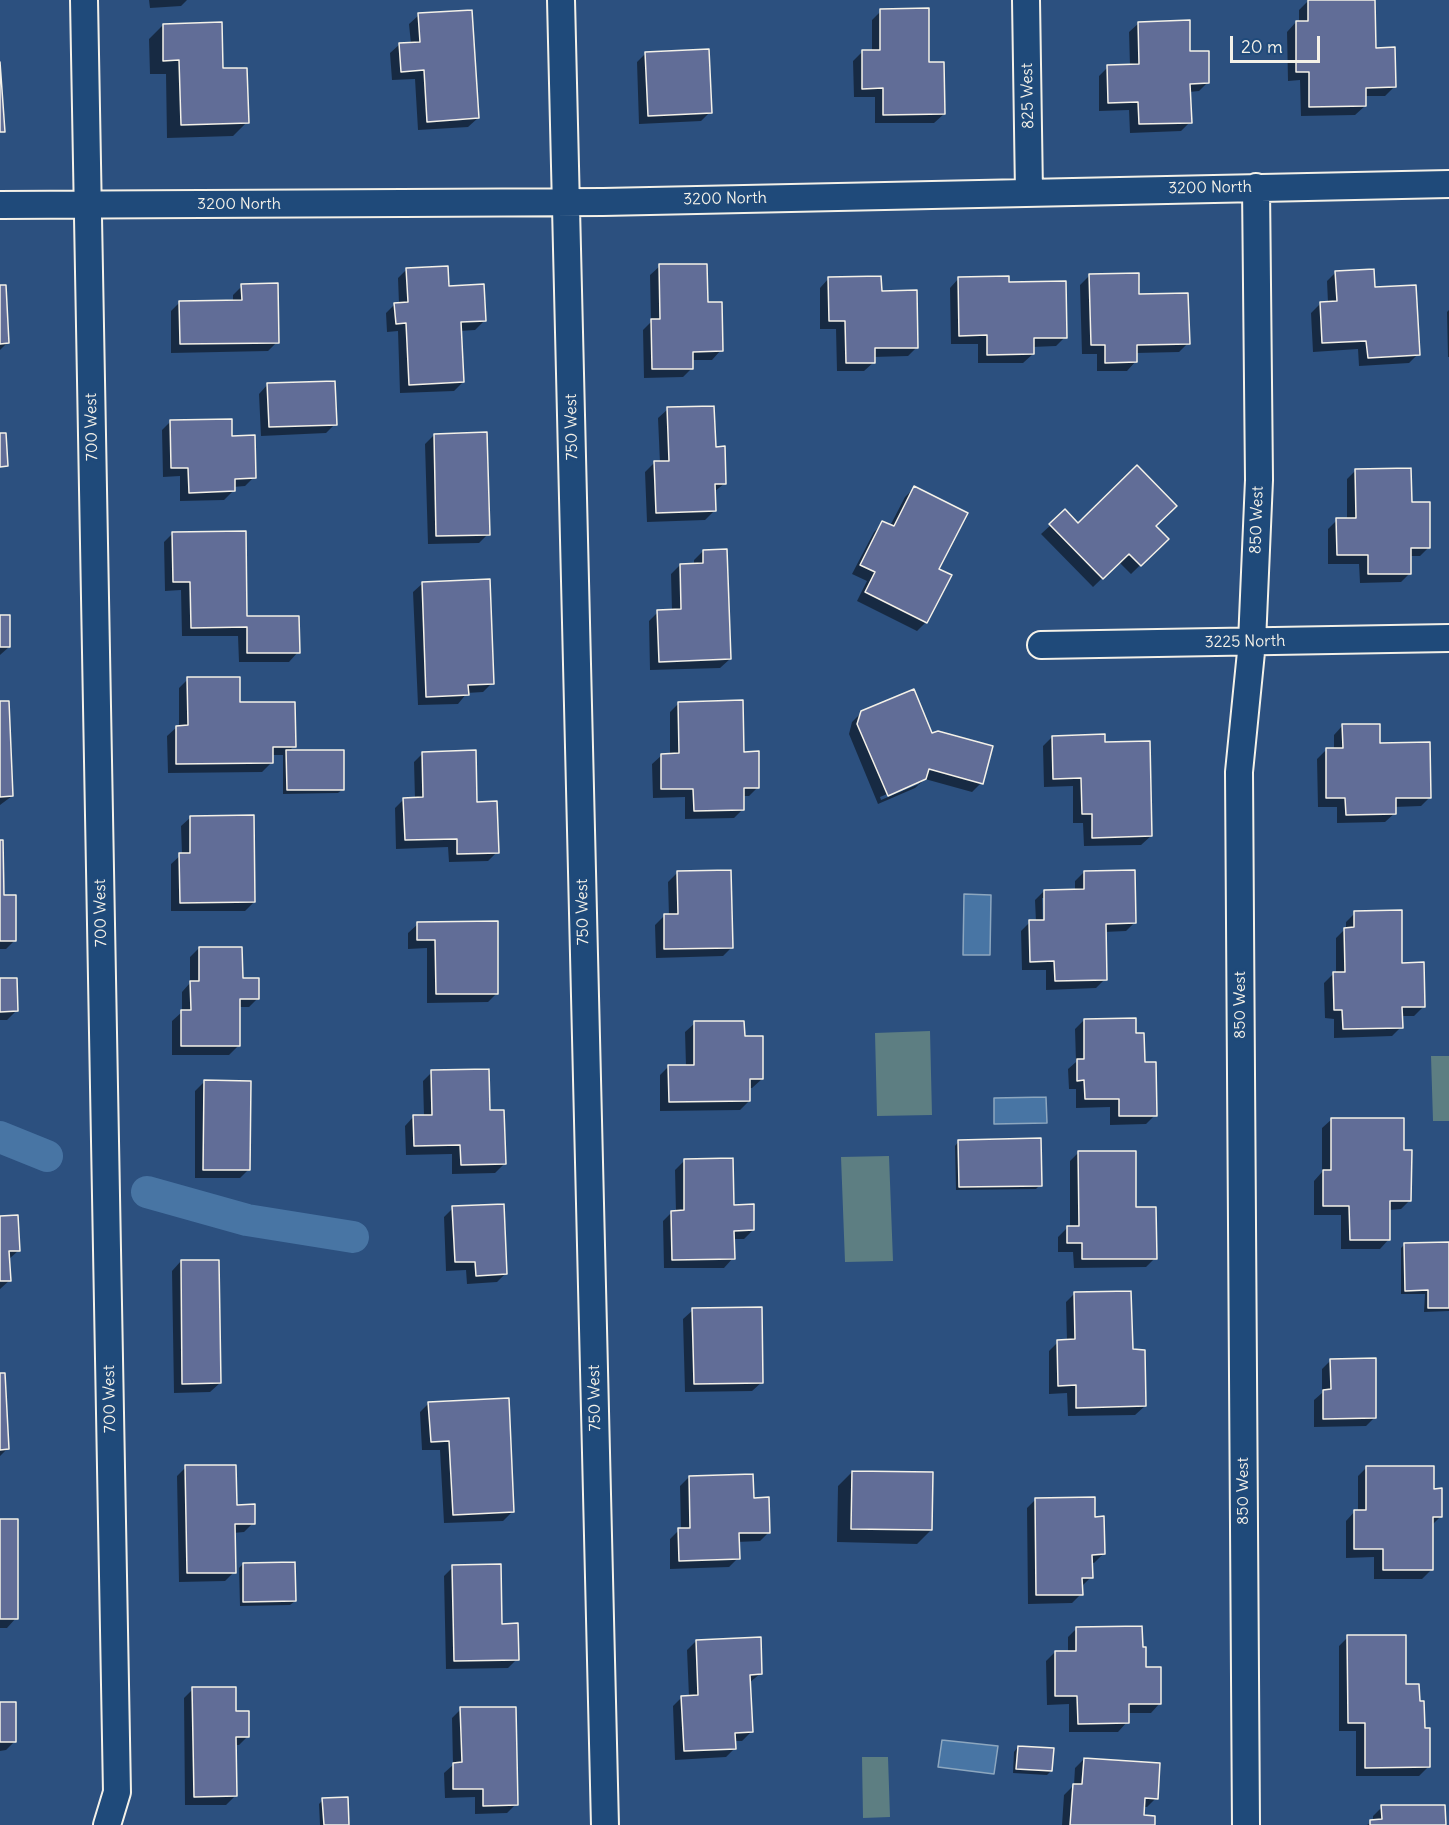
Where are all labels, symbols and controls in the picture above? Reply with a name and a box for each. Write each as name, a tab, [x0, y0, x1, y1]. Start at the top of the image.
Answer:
scale bar	[1233, 24, 1323, 62]
text: 20 m	[1241, 35, 1283, 58]
street label: 825 West	[1018, 63, 1038, 129]
street label: 3200 North	[1168, 178, 1252, 198]
street label: 3200 North	[683, 189, 767, 209]
street label: 3200 North	[197, 194, 281, 214]
street label: 700 West	[82, 393, 102, 461]
street label: 750 West	[562, 394, 582, 460]
street label: 850 West	[1246, 486, 1268, 554]
street label: 3225 North	[1204, 632, 1286, 652]
street label: 700 West	[91, 879, 111, 947]
street label: 750 West	[573, 879, 593, 945]
street label: 850 West	[1230, 971, 1250, 1039]
street label: 700 West	[100, 1365, 120, 1433]
street label: 750 West	[585, 1365, 605, 1431]
street label: 850 West	[1233, 1457, 1253, 1525]

